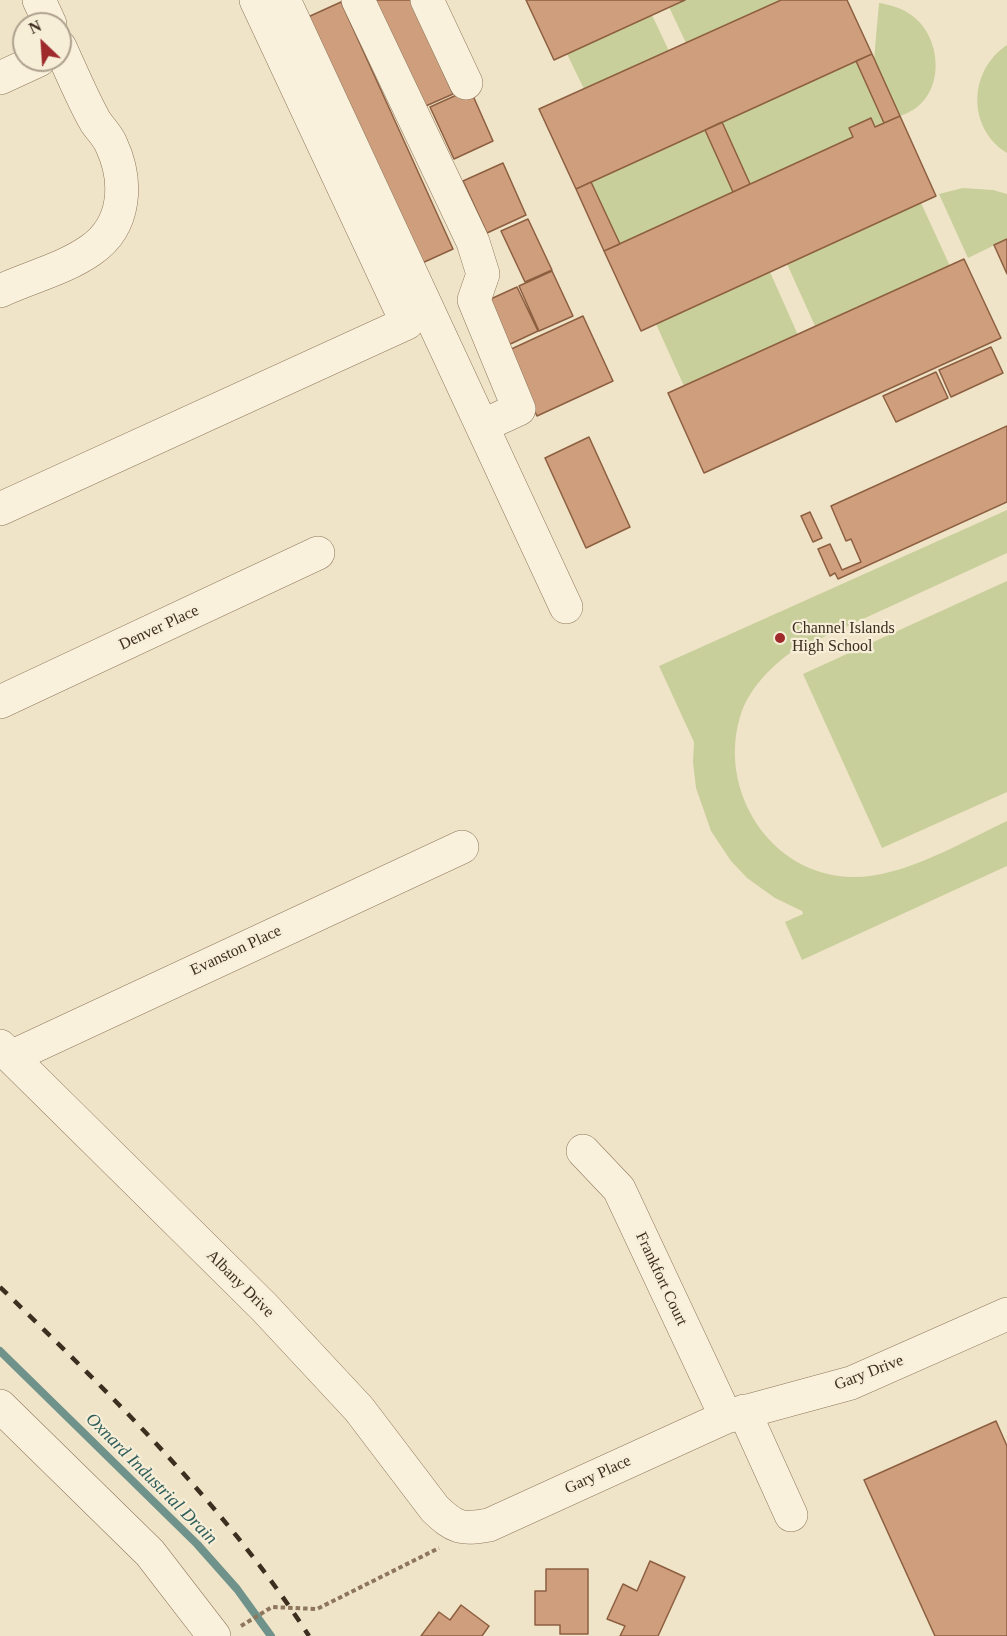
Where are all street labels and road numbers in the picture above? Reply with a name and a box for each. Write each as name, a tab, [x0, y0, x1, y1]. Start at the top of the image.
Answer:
street label: Denver Place	[116, 601, 202, 655]
street label: Evanston Place	[187, 922, 285, 980]
street label: Frankfort Court	[631, 1229, 691, 1329]
street label: Albany Drive	[202, 1246, 278, 1322]
street label: Gary Drive	[832, 1351, 906, 1395]
street label: Gary Place	[562, 1451, 634, 1499]

